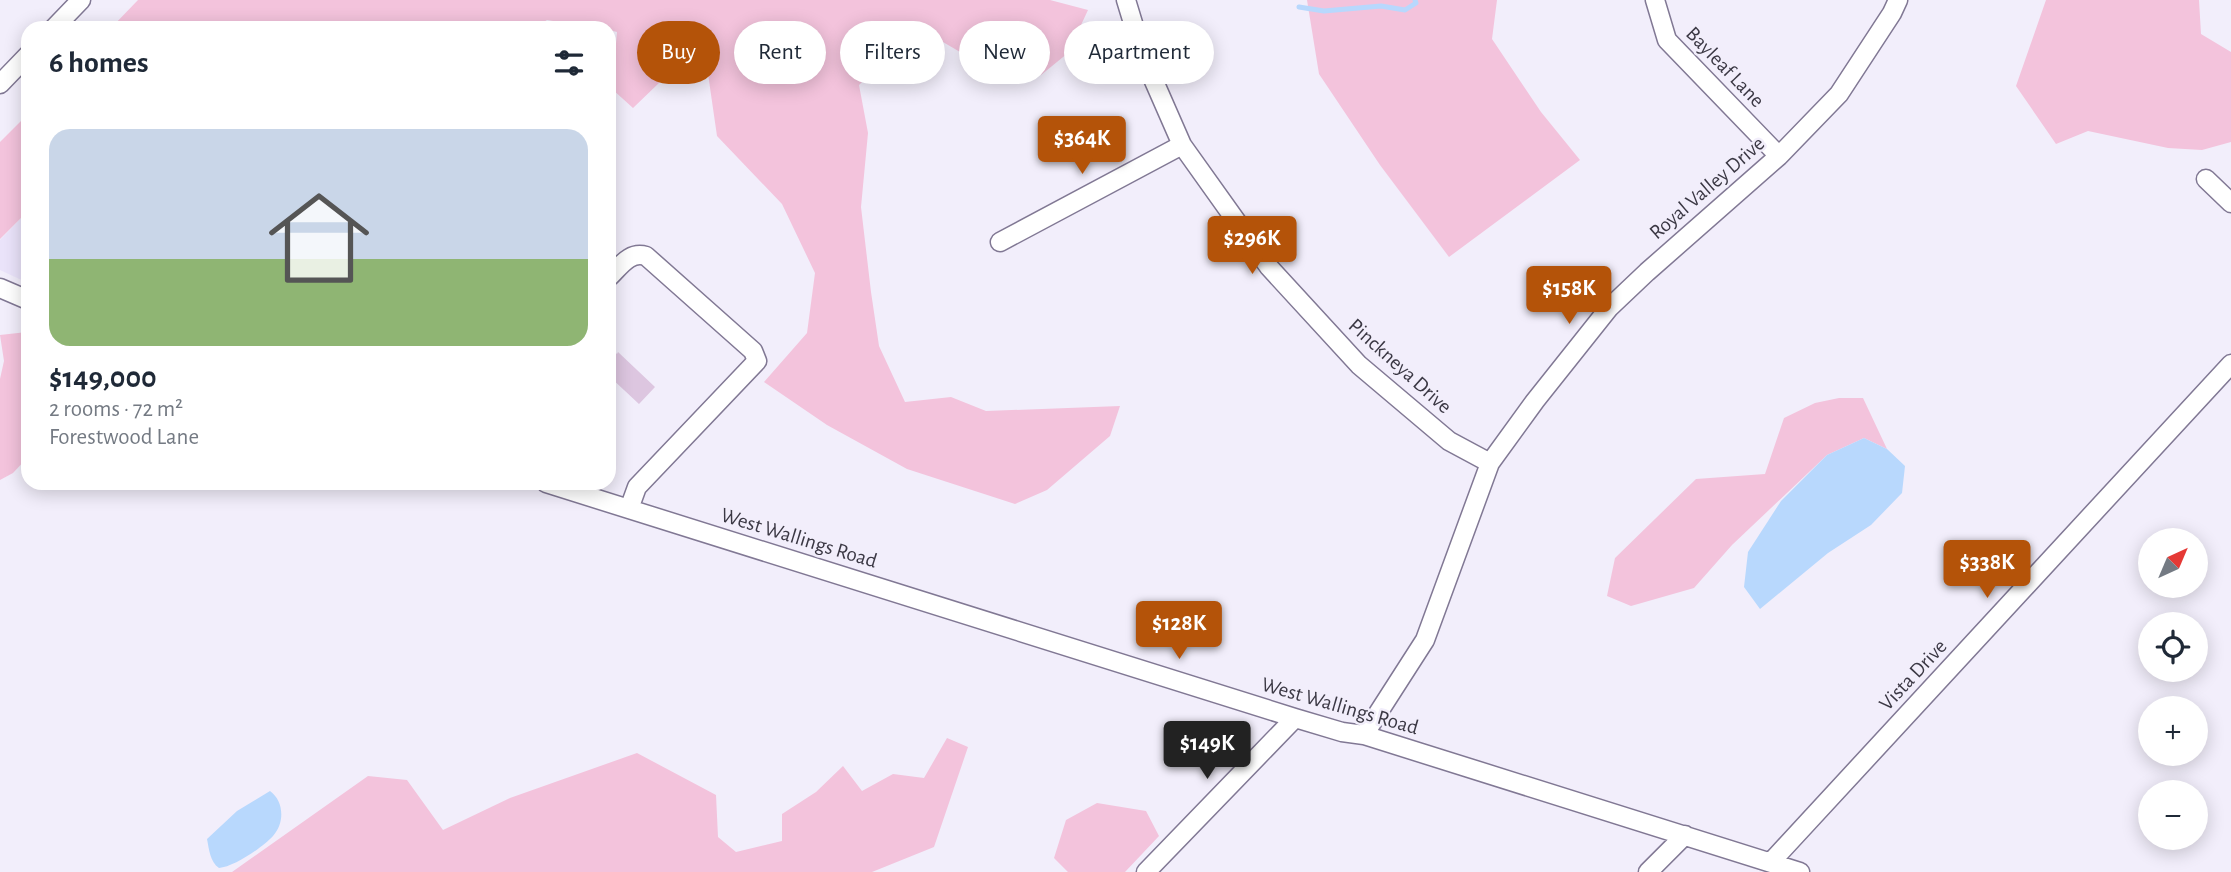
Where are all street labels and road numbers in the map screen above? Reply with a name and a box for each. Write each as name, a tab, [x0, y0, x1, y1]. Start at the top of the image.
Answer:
street label: Bayleaf Lane	[1682, 23, 1768, 111]
street label: Royal Valley Drive	[1646, 133, 1768, 243]
street label: Pinckneya Drive	[1344, 315, 1456, 417]
street label: West Wallings Road	[718, 504, 880, 572]
street label: Vista Drive	[1875, 636, 1951, 714]
street label: West Wallings Road	[1259, 674, 1421, 738]

